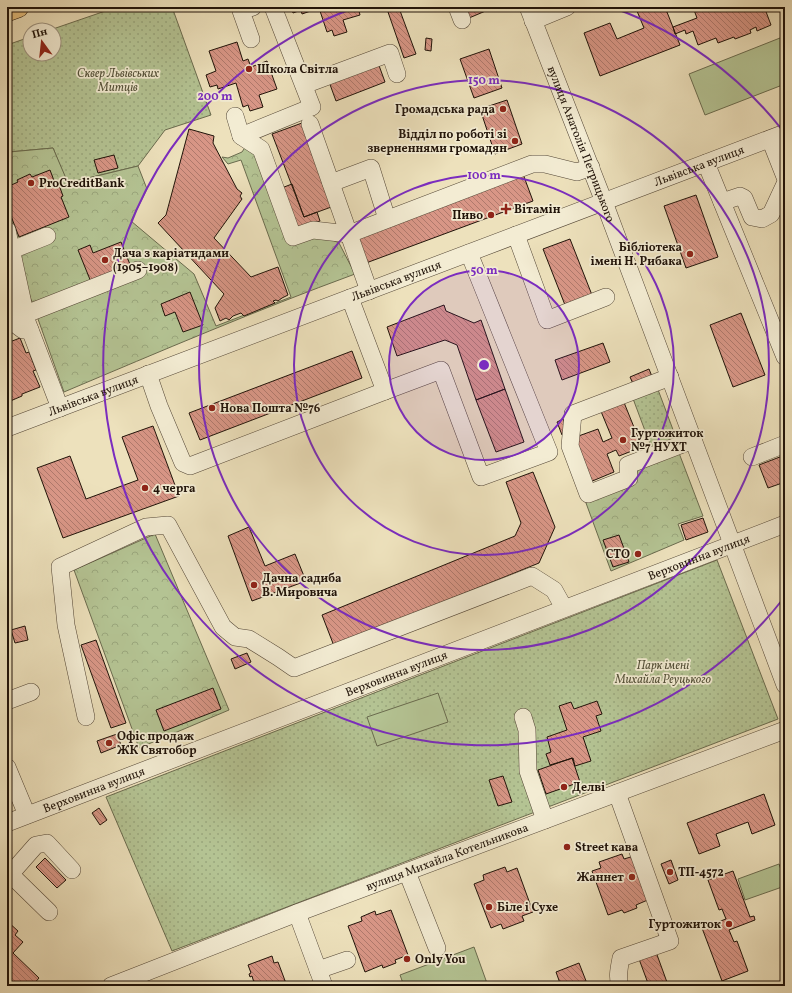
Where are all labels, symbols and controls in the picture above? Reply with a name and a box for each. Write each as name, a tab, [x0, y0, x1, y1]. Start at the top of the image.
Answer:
north arrow	[22, 22, 62, 62]
text: Пн	[30, 25, 49, 43]
place label: Школа Світла	[257, 62, 339, 78]
marker: Школа Світла	[244, 64, 254, 74]
street label: вулиця Анатолія Петрицького	[543, 64, 618, 225]
park label: Сквер Львівських Митців	[77, 66, 160, 96]
text: 150 m	[468, 73, 500, 89]
text: 200 m	[197, 89, 233, 105]
place label: Громадська рада	[395, 102, 495, 118]
marker: Громадська рада	[498, 104, 508, 114]
place label: Відділ по роботі зі зверненнями громадян	[368, 127, 507, 157]
marker: Відділ по роботі зі зверненнями громадян	[510, 136, 520, 146]
street label: Львівська вулиця	[652, 142, 747, 191]
text: 100 m	[467, 168, 501, 184]
place label: ProCreditBank	[39, 176, 125, 192]
marker: ProCreditBank	[26, 178, 36, 188]
place label: Вітамін	[514, 202, 561, 218]
marker: Вітамін	[501, 204, 511, 214]
place label: Пиво	[452, 208, 483, 224]
marker: Пиво	[486, 210, 496, 220]
place label: Бібліотека імені Н. Рибака	[591, 240, 682, 270]
place label: Дача з каріатидами (1905–1908)	[113, 246, 229, 276]
marker: Бібліотека імені Н. Рибака	[685, 249, 695, 259]
marker: Дача з каріатидами (1905–1908)	[100, 255, 110, 265]
street label: Львівська вулиця	[349, 257, 444, 306]
text: 50 m	[470, 263, 498, 279]
centre of rings	[477, 358, 491, 372]
street label: Львівська вулиця	[46, 372, 141, 421]
place label: Нова Пошта №76	[220, 401, 321, 417]
marker: Нова Пошта №76	[207, 403, 217, 413]
place label: Гуртожиток №7 НУХТ	[631, 426, 704, 456]
marker: Гуртожиток №7 НУХТ	[618, 435, 628, 445]
place label: 4 черга	[153, 481, 196, 497]
marker: 4 черга	[140, 483, 150, 493]
street label: Верховинна вулиця	[646, 531, 752, 585]
place label: СТО	[606, 547, 630, 563]
marker: СТО	[633, 549, 643, 559]
place label: Дачна садиба В. Мировича	[262, 571, 342, 601]
marker: Дачна садиба В. Мировича	[249, 580, 259, 590]
street label: Верховинна вулиця	[343, 648, 450, 701]
park label: Парк імені Михайла Реуцького	[614, 658, 712, 688]
place label: Офіс продаж ЖК Святобор	[117, 729, 197, 759]
marker: Офіс продаж ЖК Святобор	[104, 738, 114, 748]
street label: Верховинна вулиця	[41, 764, 147, 817]
place label: Делві	[572, 780, 605, 796]
marker: Делві	[559, 782, 569, 792]
street label: вулиця Михайла Котельникова	[364, 820, 531, 895]
place label: Street кава	[575, 840, 639, 856]
marker: Street кава	[562, 842, 572, 852]
place label: ТП-4572	[678, 865, 724, 881]
marker: ТП-4572	[665, 867, 675, 877]
place label: Жаннет	[577, 870, 624, 886]
marker: Жаннет	[627, 872, 637, 882]
place label: Біле і Сухе	[497, 900, 558, 916]
marker: Біле і Сухе	[484, 902, 494, 912]
place label: Гуртожиток	[648, 917, 721, 933]
marker: Гуртожиток	[724, 919, 734, 929]
place label: Only You	[415, 952, 466, 968]
marker: Only You	[402, 954, 412, 964]

